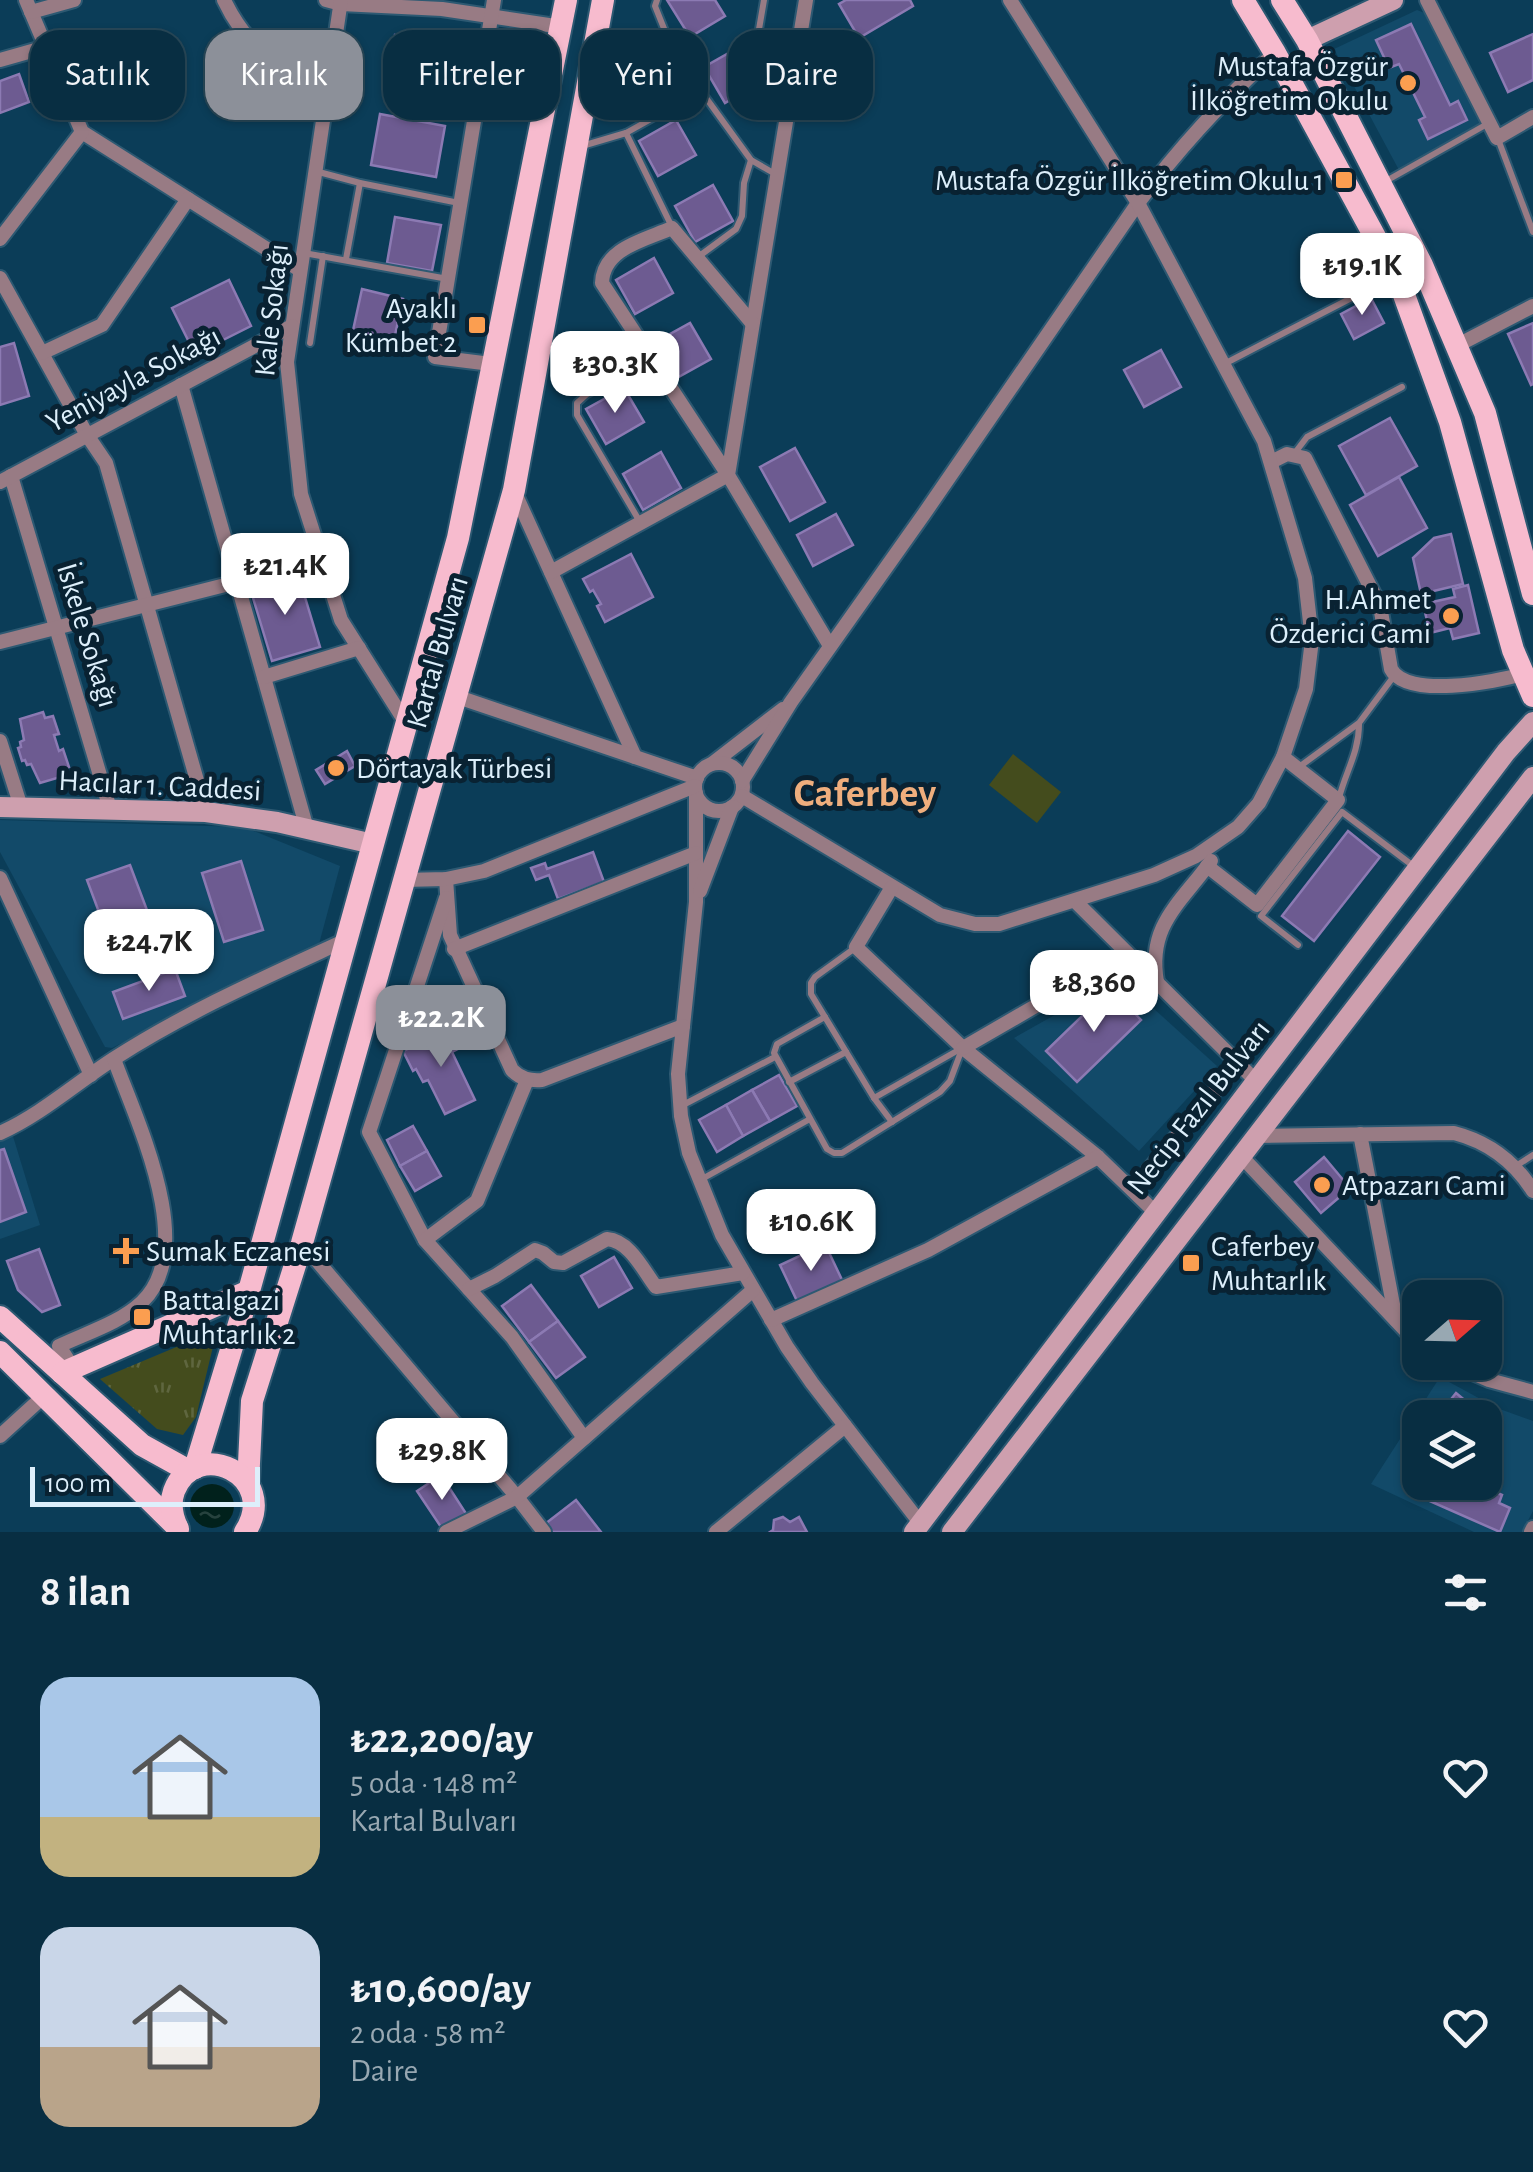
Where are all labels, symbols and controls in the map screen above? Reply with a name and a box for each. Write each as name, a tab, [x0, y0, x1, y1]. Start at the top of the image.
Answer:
chip: Satılık	[30, 30, 185, 120]
chip: Kiralık	[205, 30, 363, 120]
chip: Filtreler	[383, 30, 560, 120]
chip: Yeni	[580, 30, 708, 120]
chip: Daire	[728, 30, 873, 120]
place label: Mustafa Özgür İlköğretim Okulu	[1190, 51, 1388, 116]
marker: Mustafa Özgür İlköğretim Okulu	[1397, 72, 1419, 94]
place label: Mustafa Özgür İlköğretim Okulu 1	[935, 164, 1324, 196]
marker: Mustafa Özgür İlköğretim Okulu 1	[1333, 169, 1355, 191]
pin: ₺19.1K	[1281, 233, 1443, 318]
street label: Kale Sokağı	[250, 242, 294, 378]
text: ₺19.1K	[1322, 249, 1402, 281]
place label: Ayaklı Kümbet 2	[345, 294, 457, 358]
marker: Ayaklı Kümbet 2	[466, 314, 488, 336]
street label: Yeniyayla Sokağı	[41, 321, 225, 438]
pin: ₺30.3K	[534, 331, 696, 416]
text: ₺30.3K	[572, 347, 658, 379]
pin: ₺21.4K	[204, 533, 366, 618]
text: ₺21.4K	[243, 549, 327, 581]
street label: İskele Sokağı	[51, 559, 125, 711]
street label: Kartal Bulvarı	[402, 573, 474, 732]
place label: H.Ahmet Özderici Cami	[1270, 585, 1431, 649]
marker: H.Ahmet Özderici Cami	[1440, 605, 1462, 627]
place label: Dörtayak Türbesi	[356, 754, 552, 784]
marker: Dörtayak Türbesi	[325, 757, 347, 779]
street label: Hacılar 1. Caddesi	[58, 766, 262, 806]
district label: Caferbey	[794, 774, 936, 814]
pin: ₺24.7K	[68, 909, 230, 994]
text: ₺24.7K	[106, 925, 192, 957]
pin: ₺8,360	[1013, 950, 1175, 1035]
text: ₺8,360	[1052, 966, 1136, 998]
pin: ₺22.2K	[360, 985, 522, 1070]
text: ₺22.2K	[398, 1001, 484, 1033]
street label: Necip Fazıl Bulvarı	[1122, 1015, 1276, 1200]
place label: Atpazarı Cami	[1342, 1171, 1506, 1201]
marker: Atpazarı Cami	[1311, 1174, 1333, 1196]
pin: ₺10.6K	[730, 1189, 892, 1274]
text: ₺10.6K	[769, 1205, 853, 1237]
place label: Caferbey Muhtarlık	[1211, 1232, 1326, 1296]
place label: Sumak Eczanesi	[146, 1237, 330, 1267]
marker: Sumak Eczanesi	[115, 1240, 137, 1262]
marker: Caferbey Muhtarlık	[1180, 1252, 1202, 1274]
north arrow	[1402, 1280, 1502, 1380]
map controls	[1402, 1280, 1502, 1500]
place label: Battalgazi Muhtarlık 2	[162, 1286, 296, 1350]
marker: Battalgazi Muhtarlık 2	[131, 1306, 153, 1328]
button: layers	[1402, 1400, 1502, 1500]
pin: ₺29.8K	[361, 1418, 523, 1503]
text: ₺29.8K	[398, 1434, 486, 1466]
scale bar	[30, 1462, 260, 1506]
text: 100 m	[45, 1470, 111, 1498]
icon: filters	[1438, 1565, 1493, 1620]
text: 8 ilan	[40, 1571, 131, 1613]
icon: home	[120, 1717, 240, 1837]
text: ₺22,200/ay	[350, 1718, 533, 1760]
icon: heart	[1438, 1750, 1493, 1805]
text: 5 oda · 148 m²	[350, 1767, 517, 1799]
text: Kartal Bulvarı	[350, 1805, 517, 1837]
icon: home	[120, 1967, 240, 2087]
text: ₺10,600/ay	[350, 1968, 531, 2010]
icon: heart	[1438, 2000, 1493, 2055]
text: 2 oda · 58 m²	[350, 2017, 505, 2049]
text: Daire	[350, 2055, 418, 2087]

